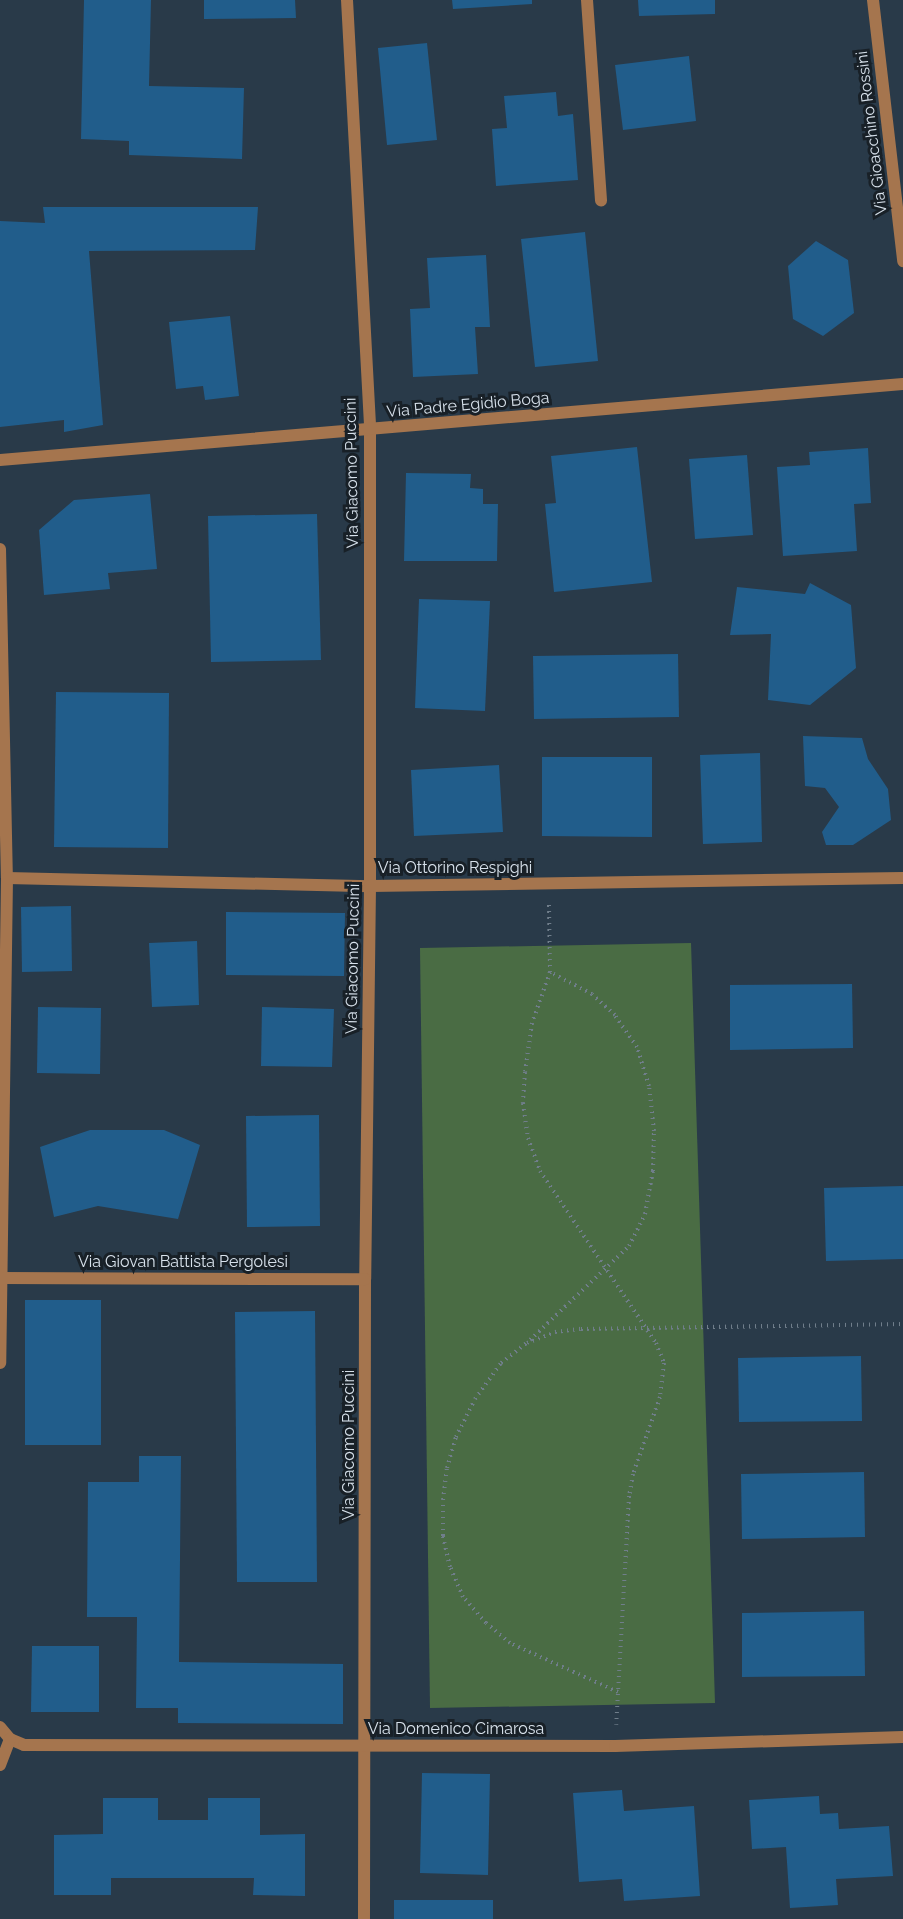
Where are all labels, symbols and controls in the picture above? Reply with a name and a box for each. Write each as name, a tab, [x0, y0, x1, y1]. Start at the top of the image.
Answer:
street label: Via Gioacchino Rossini	[852, 50, 892, 216]
street label: Via Padre Egidio Boga	[386, 388, 550, 422]
street label: Via Giacomo Puccini	[341, 398, 363, 548]
street label: Via Ottorino Respighi	[378, 858, 532, 878]
street label: Via Giacomo Puccini	[342, 884, 364, 1034]
street label: Via Giovan Battista Pergolesi	[78, 1252, 288, 1272]
street label: Via Giacomo Puccini	[339, 1370, 359, 1520]
street label: Via Domenico Cimarosa	[368, 1719, 544, 1739]

